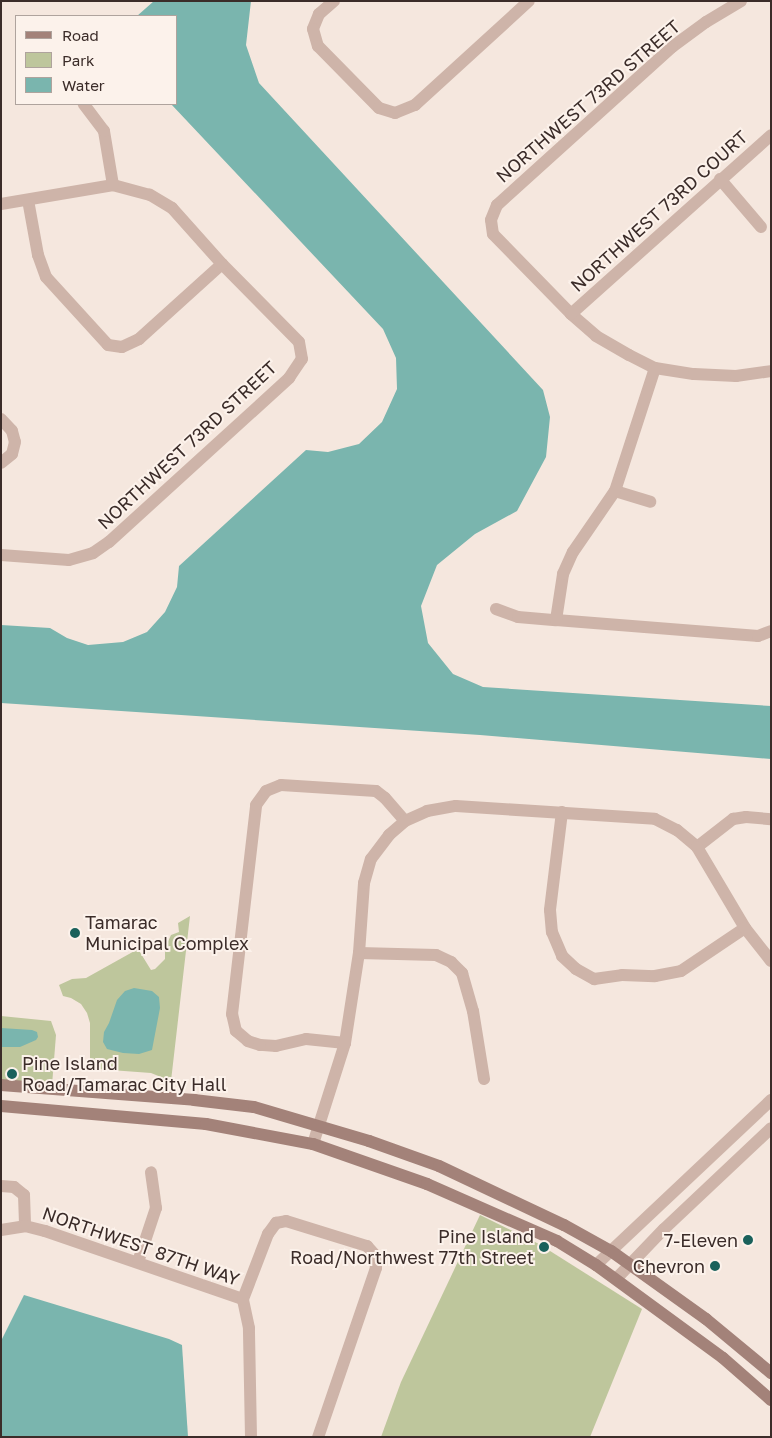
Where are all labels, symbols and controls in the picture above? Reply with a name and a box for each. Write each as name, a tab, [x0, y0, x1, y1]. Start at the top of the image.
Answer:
legend	[15, 15, 178, 105]
street label: NORTHWEST 73RD STREET	[492, 15, 684, 187]
text: Road	[62, 26, 99, 44]
text: Park	[62, 51, 94, 69]
text: Water	[62, 76, 105, 94]
street label: NORTHWEST 73RD COURT	[566, 126, 752, 296]
street label: NORTHWEST 73RD STREET	[93, 356, 281, 534]
place label: Tamarac Municipal Complex	[85, 912, 249, 954]
marker: Tamarac Municipal Complex	[69, 927, 81, 939]
place label: Pine Island Road/Tamarac City Hall	[22, 1053, 226, 1096]
marker: Pine Island Road/Tamarac City Hall	[6, 1068, 18, 1080]
street label: NORTHWEST 87TH WAY	[40, 1202, 242, 1290]
place label: Pine Island Road/Northwest 77th Street	[290, 1226, 534, 1268]
place label: 7-Eleven	[664, 1229, 738, 1251]
marker: 7-Eleven	[742, 1234, 754, 1246]
marker: Pine Island Road/Northwest 77th Street	[538, 1241, 550, 1253]
place label: Chevron	[633, 1255, 705, 1277]
marker: Chevron	[709, 1260, 721, 1272]

